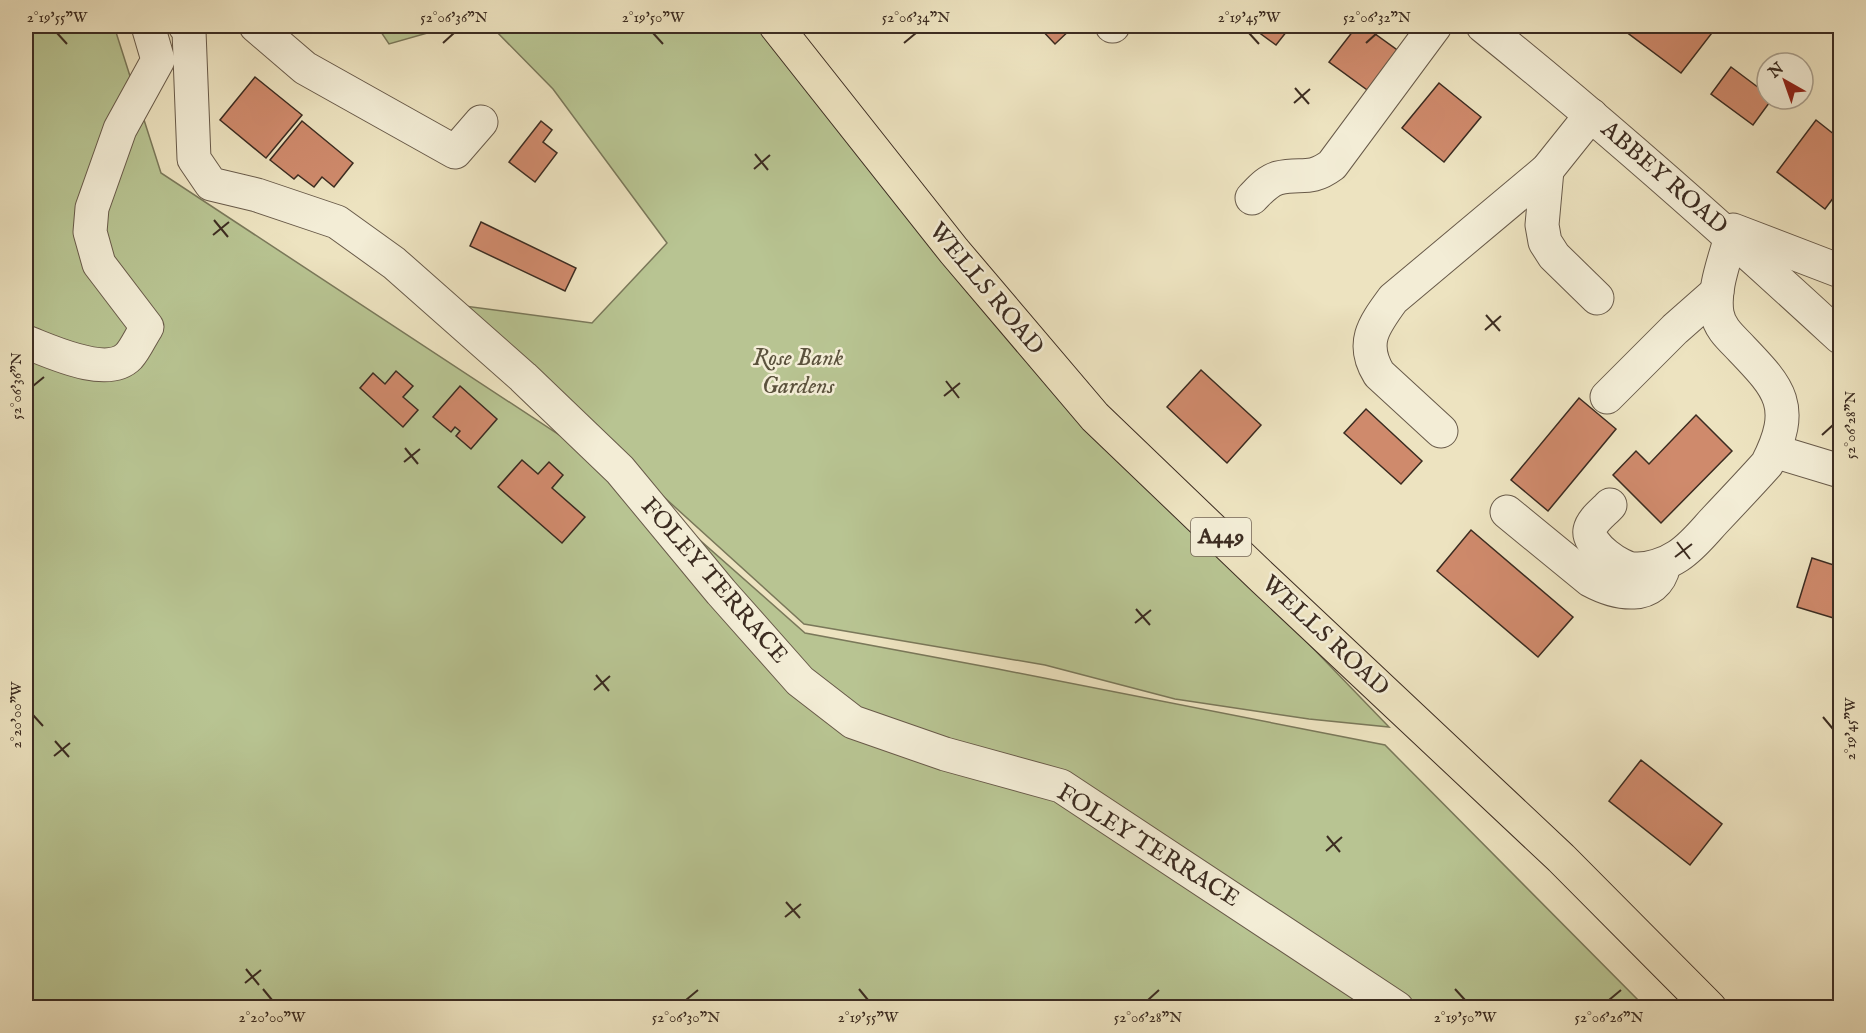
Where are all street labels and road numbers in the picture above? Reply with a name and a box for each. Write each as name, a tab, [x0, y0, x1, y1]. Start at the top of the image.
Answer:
street label: ABBEY ROAD	[1593, 114, 1734, 242]
street label: WELLS ROAD	[921, 216, 1051, 362]
street label: FOLEY TERRACE	[633, 492, 795, 670]
road number: A449	[1191, 518, 1251, 556]
street label: WELLS ROAD	[1255, 569, 1395, 703]
street label: FOLEY TERRACE	[1051, 777, 1245, 915]

